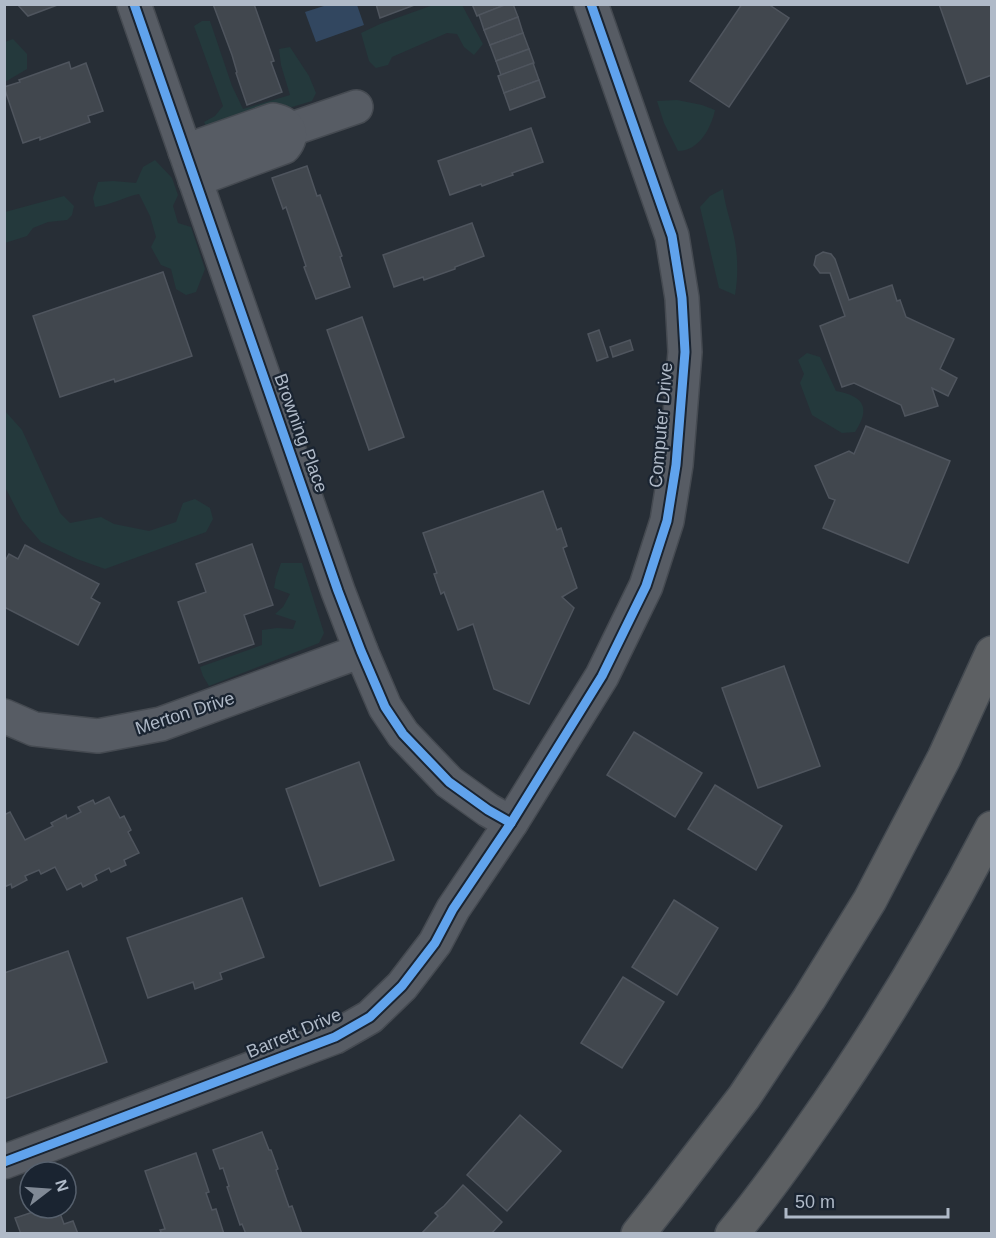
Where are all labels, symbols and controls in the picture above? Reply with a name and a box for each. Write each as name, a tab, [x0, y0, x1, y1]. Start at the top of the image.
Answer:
street label: Computer Drive	[646, 361, 676, 489]
street label: Browning Place	[270, 371, 332, 495]
street label: Merton Drive	[133, 688, 237, 738]
street label: Barrett Drive	[244, 1004, 344, 1062]
north arrow	[18, 1160, 78, 1220]
text: N	[52, 1178, 72, 1194]
scale bar	[786, 1181, 948, 1219]
text: 50 m	[795, 1192, 835, 1212]

